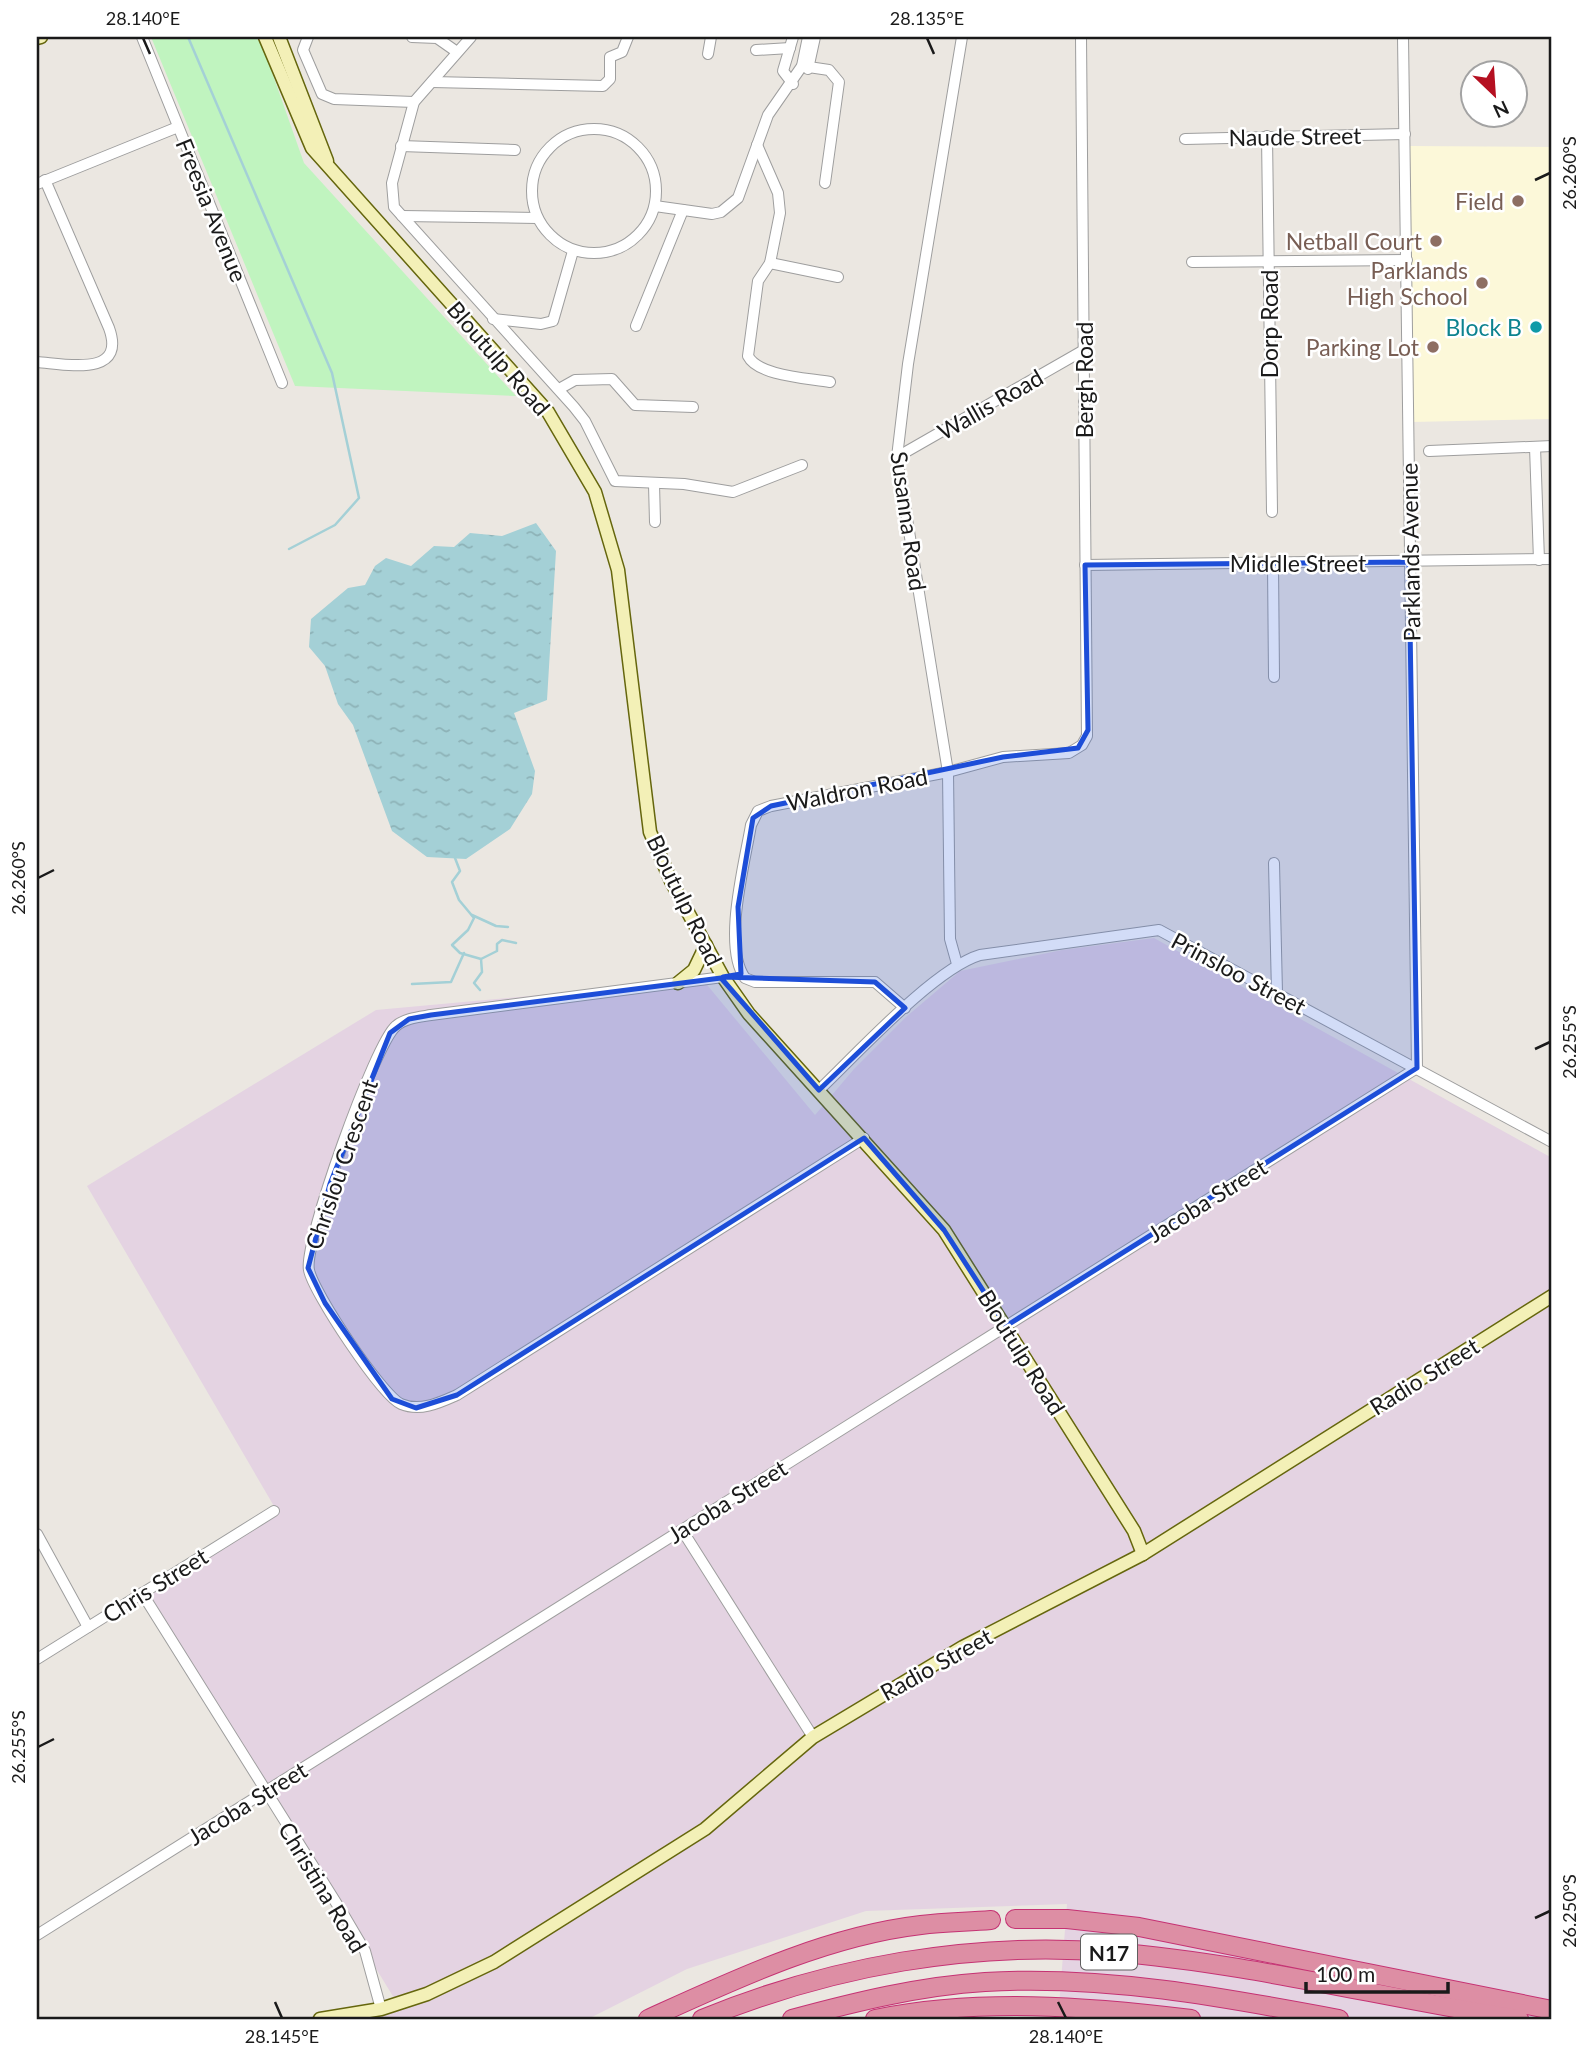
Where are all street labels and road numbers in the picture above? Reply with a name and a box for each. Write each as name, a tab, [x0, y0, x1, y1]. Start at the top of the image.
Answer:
street label: Naude Street	[1228, 121, 1362, 151]
street label: Freesia Avenue	[170, 134, 254, 286]
street label: Dorp Road	[1255, 270, 1283, 378]
street label: Bloutulp Road	[442, 295, 556, 421]
street label: Bergh Road	[1070, 322, 1098, 438]
street label: Wallis Road	[932, 363, 1048, 445]
street label: Susanna Road	[885, 450, 933, 592]
street label: Parklands Avenue	[1394, 462, 1426, 642]
street label: Middle Street	[1230, 549, 1367, 577]
street label: Waldron Road	[784, 762, 930, 816]
street label: Bloutulp Road	[641, 830, 729, 970]
street label: Prinsloo Street	[1167, 926, 1312, 1021]
street label: Chrislou Crescent	[299, 1074, 384, 1253]
street label: Jacoba Street	[1142, 1152, 1272, 1248]
street label: Bloutulp Road	[972, 1284, 1072, 1420]
street label: Radio Street	[1364, 1331, 1484, 1421]
street label: Jacoba Street	[662, 1453, 792, 1549]
street label: Chris Street	[97, 1541, 213, 1628]
street label: Radio Street	[875, 1621, 997, 1706]
street label: Jacoba Street	[182, 1755, 312, 1851]
street label: Christina Road	[273, 1817, 373, 1957]
road number: N17	[1081, 1934, 1137, 1969]

